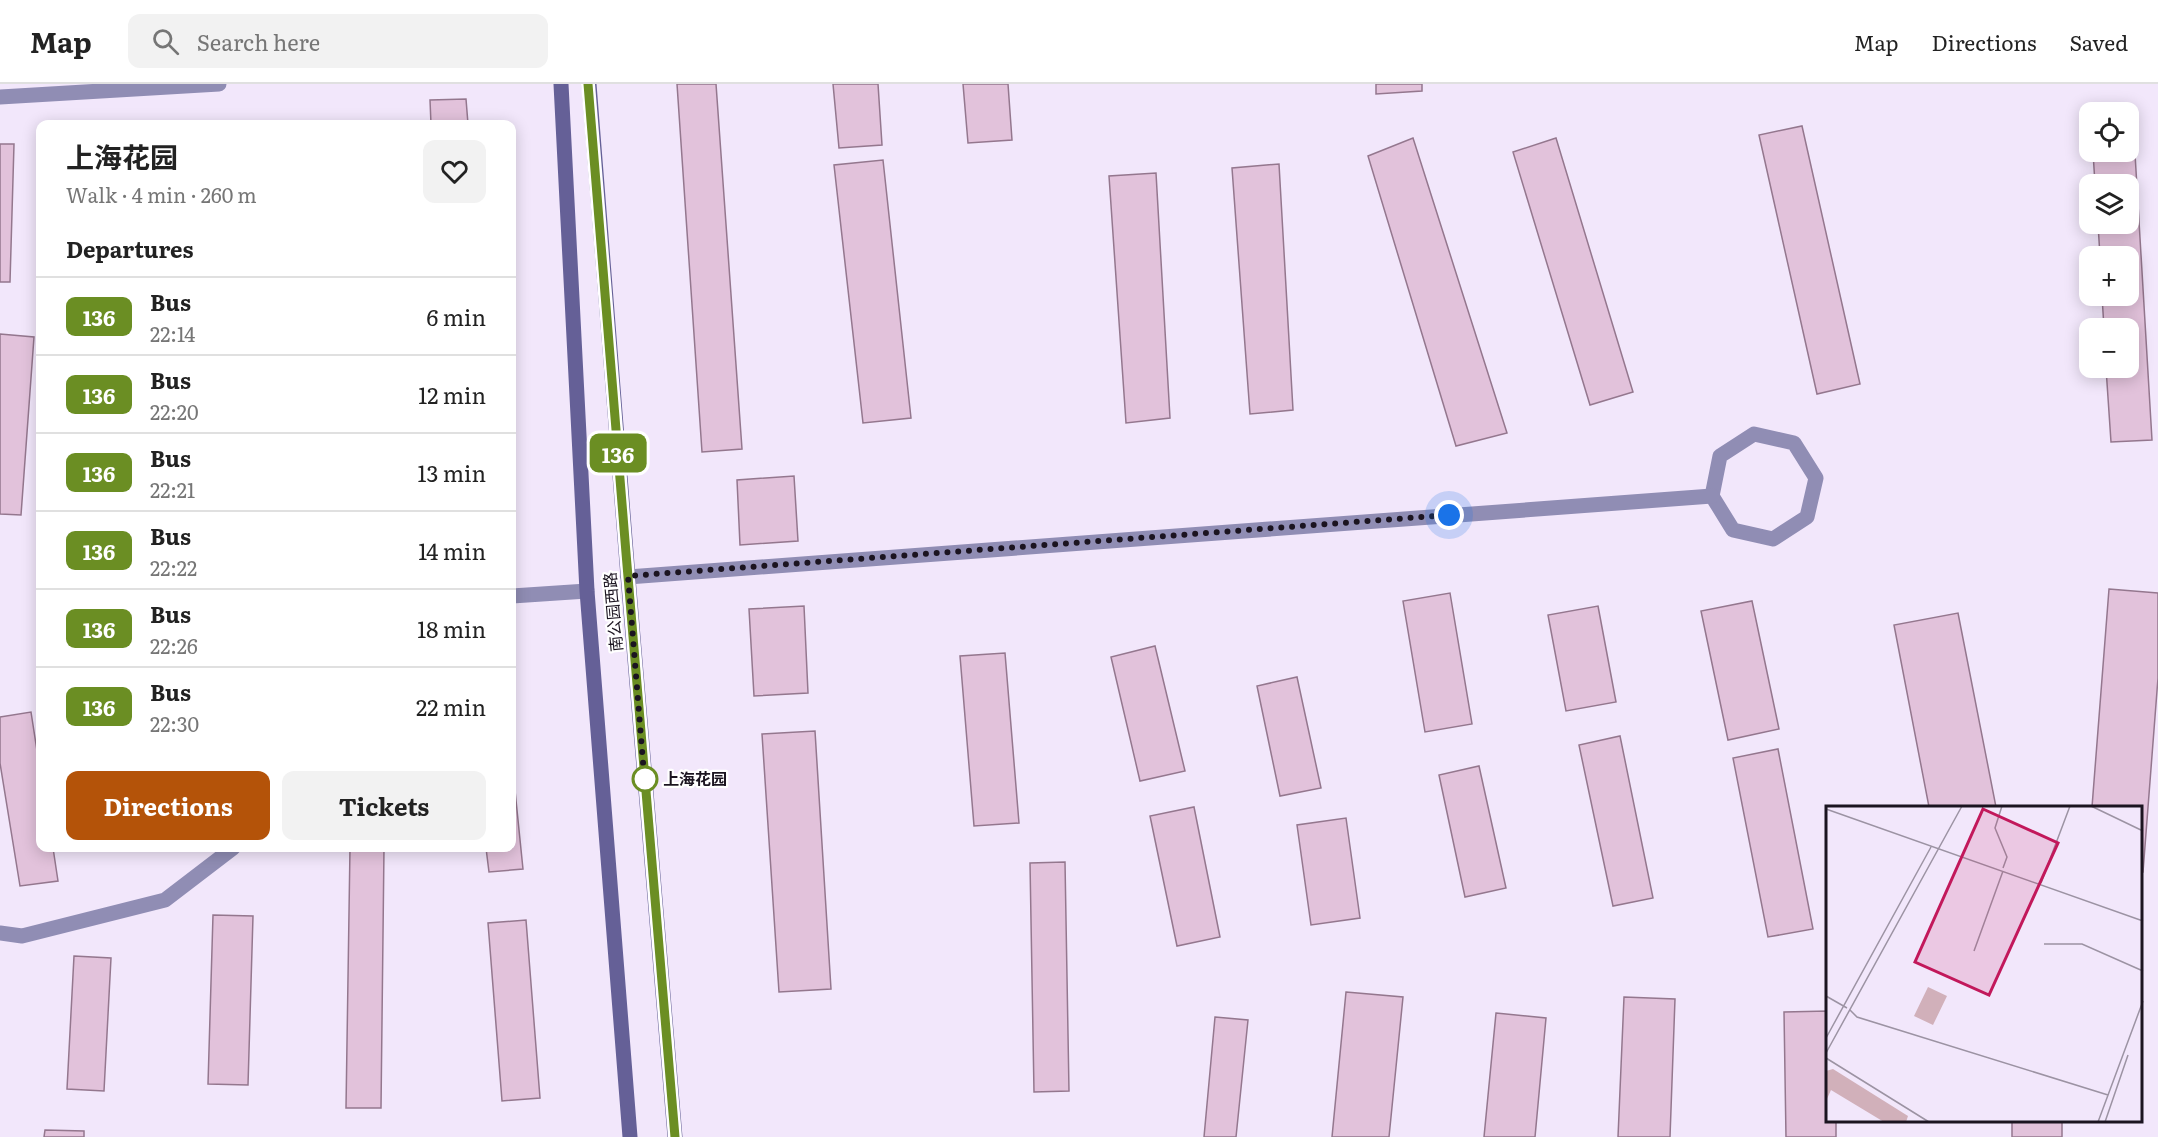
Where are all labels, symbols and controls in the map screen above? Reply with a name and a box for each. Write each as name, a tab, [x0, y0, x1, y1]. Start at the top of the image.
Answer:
search box	[128, 14, 548, 68]
text: Map	[30, 20, 92, 62]
icon: search	[149, 25, 182, 58]
text: Search here	[197, 25, 320, 58]
text: Map	[1854, 26, 1899, 57]
text: Directions	[1932, 26, 2037, 57]
text: Saved	[2070, 26, 2128, 57]
map controls	[2079, 102, 2139, 378]
button: locate	[2079, 102, 2139, 162]
text: 上海花园	[66, 135, 178, 177]
button: heart	[423, 140, 486, 203]
button: layers	[2079, 174, 2139, 234]
text: Walk · 4 min · 260 m	[66, 179, 257, 209]
text: Departures	[66, 232, 193, 265]
button: +	[2079, 246, 2139, 306]
text: Bus	[150, 285, 191, 318]
text: 6 min	[427, 300, 486, 333]
text: 136	[83, 301, 115, 332]
text: 22:14	[150, 318, 195, 348]
button: −	[2079, 318, 2139, 378]
text: Bus	[150, 363, 191, 396]
text: 12 min	[418, 378, 486, 411]
text: 136	[83, 379, 115, 410]
text: 22:20	[150, 396, 198, 426]
line badge: 136	[584, 434, 652, 472]
text: 136	[602, 438, 634, 469]
text: Bus	[150, 441, 191, 474]
text: 13 min	[417, 456, 486, 489]
text: 136	[83, 457, 115, 488]
text: 22:21	[150, 474, 195, 504]
your location	[1434, 500, 1464, 530]
text: Bus	[150, 519, 191, 552]
text: 14 min	[418, 534, 486, 567]
text: 136	[83, 535, 115, 566]
text: 22:22	[150, 552, 197, 582]
street label: 南公园西路	[597, 571, 627, 653]
text: Bus	[150, 597, 191, 630]
text: 18 min	[417, 612, 486, 645]
text: 136	[83, 613, 115, 644]
text: 22:26	[150, 630, 198, 660]
text: Bus	[150, 675, 191, 708]
text: 22 min	[416, 690, 486, 723]
text: 136	[83, 691, 115, 722]
text: 22:30	[150, 708, 199, 738]
marker: 上海花园	[632, 766, 658, 792]
place label: 上海花园	[663, 766, 727, 790]
button: Directions	[66, 771, 270, 840]
button: Tickets	[282, 771, 486, 840]
inset map	[1826, 806, 2143, 1122]

